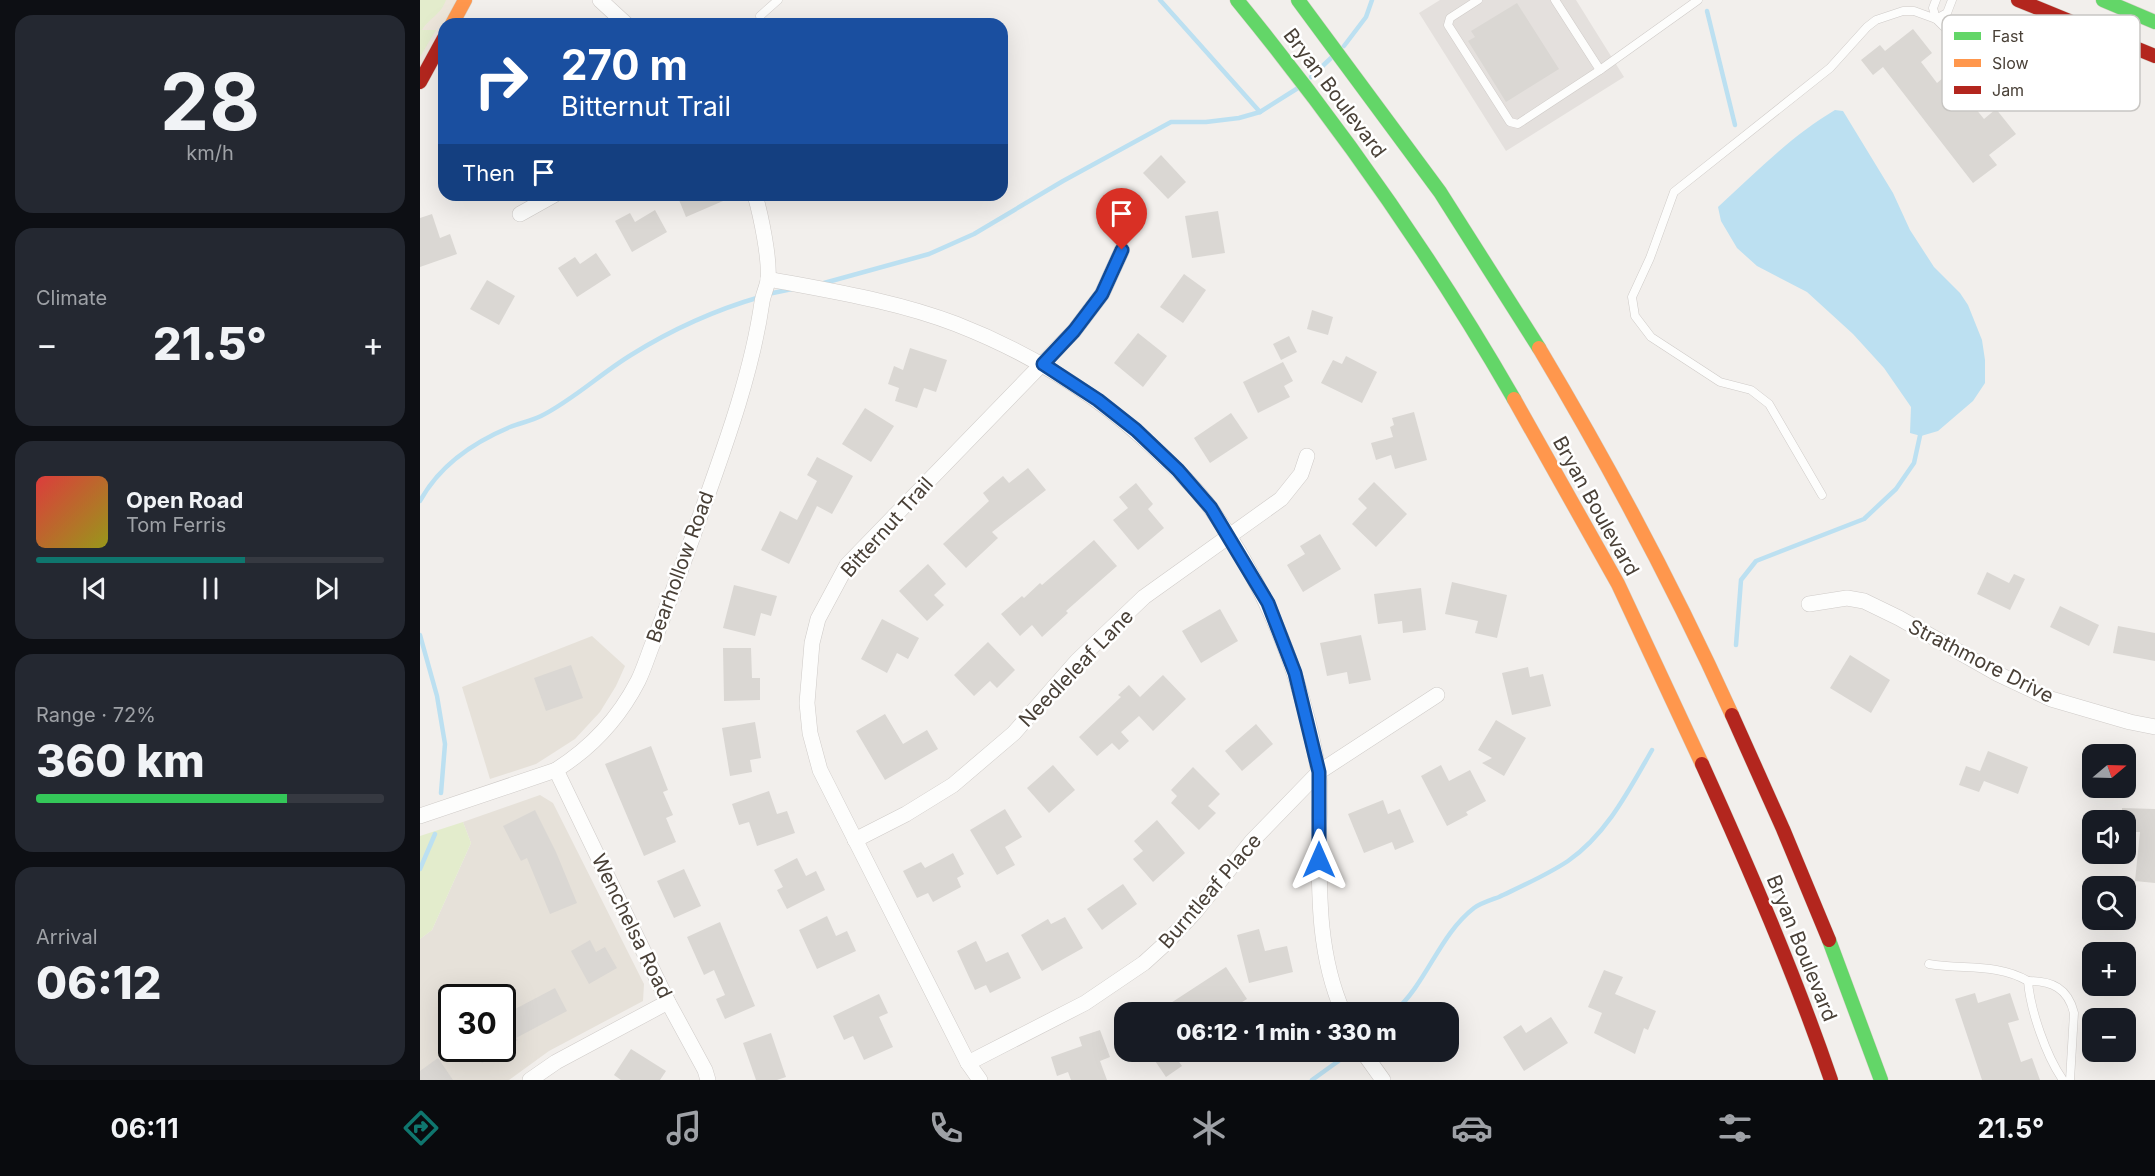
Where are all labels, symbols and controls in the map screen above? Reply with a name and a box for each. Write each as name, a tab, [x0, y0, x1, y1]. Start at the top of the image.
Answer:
legend	[1942, 15, 2140, 111]
street label: Bryan Boulevard	[1279, 24, 1391, 162]
text: Fast	[1992, 26, 2024, 46]
text: 270 m	[561, 39, 688, 90]
icon: right	[462, 42, 540, 120]
text: Slow	[1992, 53, 2029, 73]
text: 28	[160, 54, 260, 149]
text: Jam	[1992, 80, 2024, 100]
text: Bitternut Trail	[561, 90, 731, 123]
text: km/h	[186, 141, 234, 165]
icon: arrive	[527, 156, 560, 189]
text: Then	[462, 160, 515, 186]
pin	[1096, 188, 1147, 250]
icon: arrive	[1105, 197, 1138, 230]
text: Climate	[36, 286, 107, 310]
text: 21.5°	[153, 316, 267, 371]
text: −	[36, 324, 58, 364]
text: +	[362, 324, 384, 364]
street label: Bryan Boulevard	[1548, 432, 1644, 580]
street label: Bitternut Trail	[836, 472, 938, 582]
text: Open Road	[126, 487, 243, 513]
street label: Bearhollow Road	[641, 488, 719, 646]
text: Tom Ferris	[126, 513, 226, 537]
icon: previous	[78, 572, 111, 605]
icon: pause	[194, 572, 227, 605]
icon: next	[310, 572, 343, 605]
street label: Needleleaf Lane	[1014, 604, 1138, 732]
street label: Strathmore Drive	[1904, 614, 2058, 708]
text: Range · 72%	[36, 703, 156, 727]
text: 360 km	[36, 733, 205, 788]
north arrow	[2082, 744, 2136, 798]
map controls	[2082, 744, 2136, 1062]
button: sound	[2082, 810, 2136, 864]
position arrow	[1287, 828, 1351, 892]
street label: Burntleaf Place	[1154, 829, 1266, 953]
street label: Wenchelsa Road	[587, 850, 677, 1002]
street label: Bryan Boulevard	[1762, 871, 1842, 1025]
button: search	[2082, 876, 2136, 930]
text: Arrival	[36, 925, 98, 949]
button: +	[2082, 942, 2136, 996]
text: 06:12	[36, 955, 161, 1010]
speed limit sign: 30	[438, 984, 516, 1062]
button: −	[2082, 1008, 2136, 1062]
text: 06:12 · 1 min · 330 m	[1176, 1019, 1397, 1045]
icon: directions	[400, 1107, 442, 1149]
icon: music	[663, 1107, 705, 1149]
icon: phone	[925, 1107, 967, 1149]
icon: climate	[1188, 1107, 1230, 1149]
icon: car	[1451, 1107, 1493, 1149]
icon: filters	[1714, 1107, 1756, 1149]
text: 06:11	[110, 1112, 179, 1145]
text: 21.5°	[1977, 1112, 2044, 1145]

